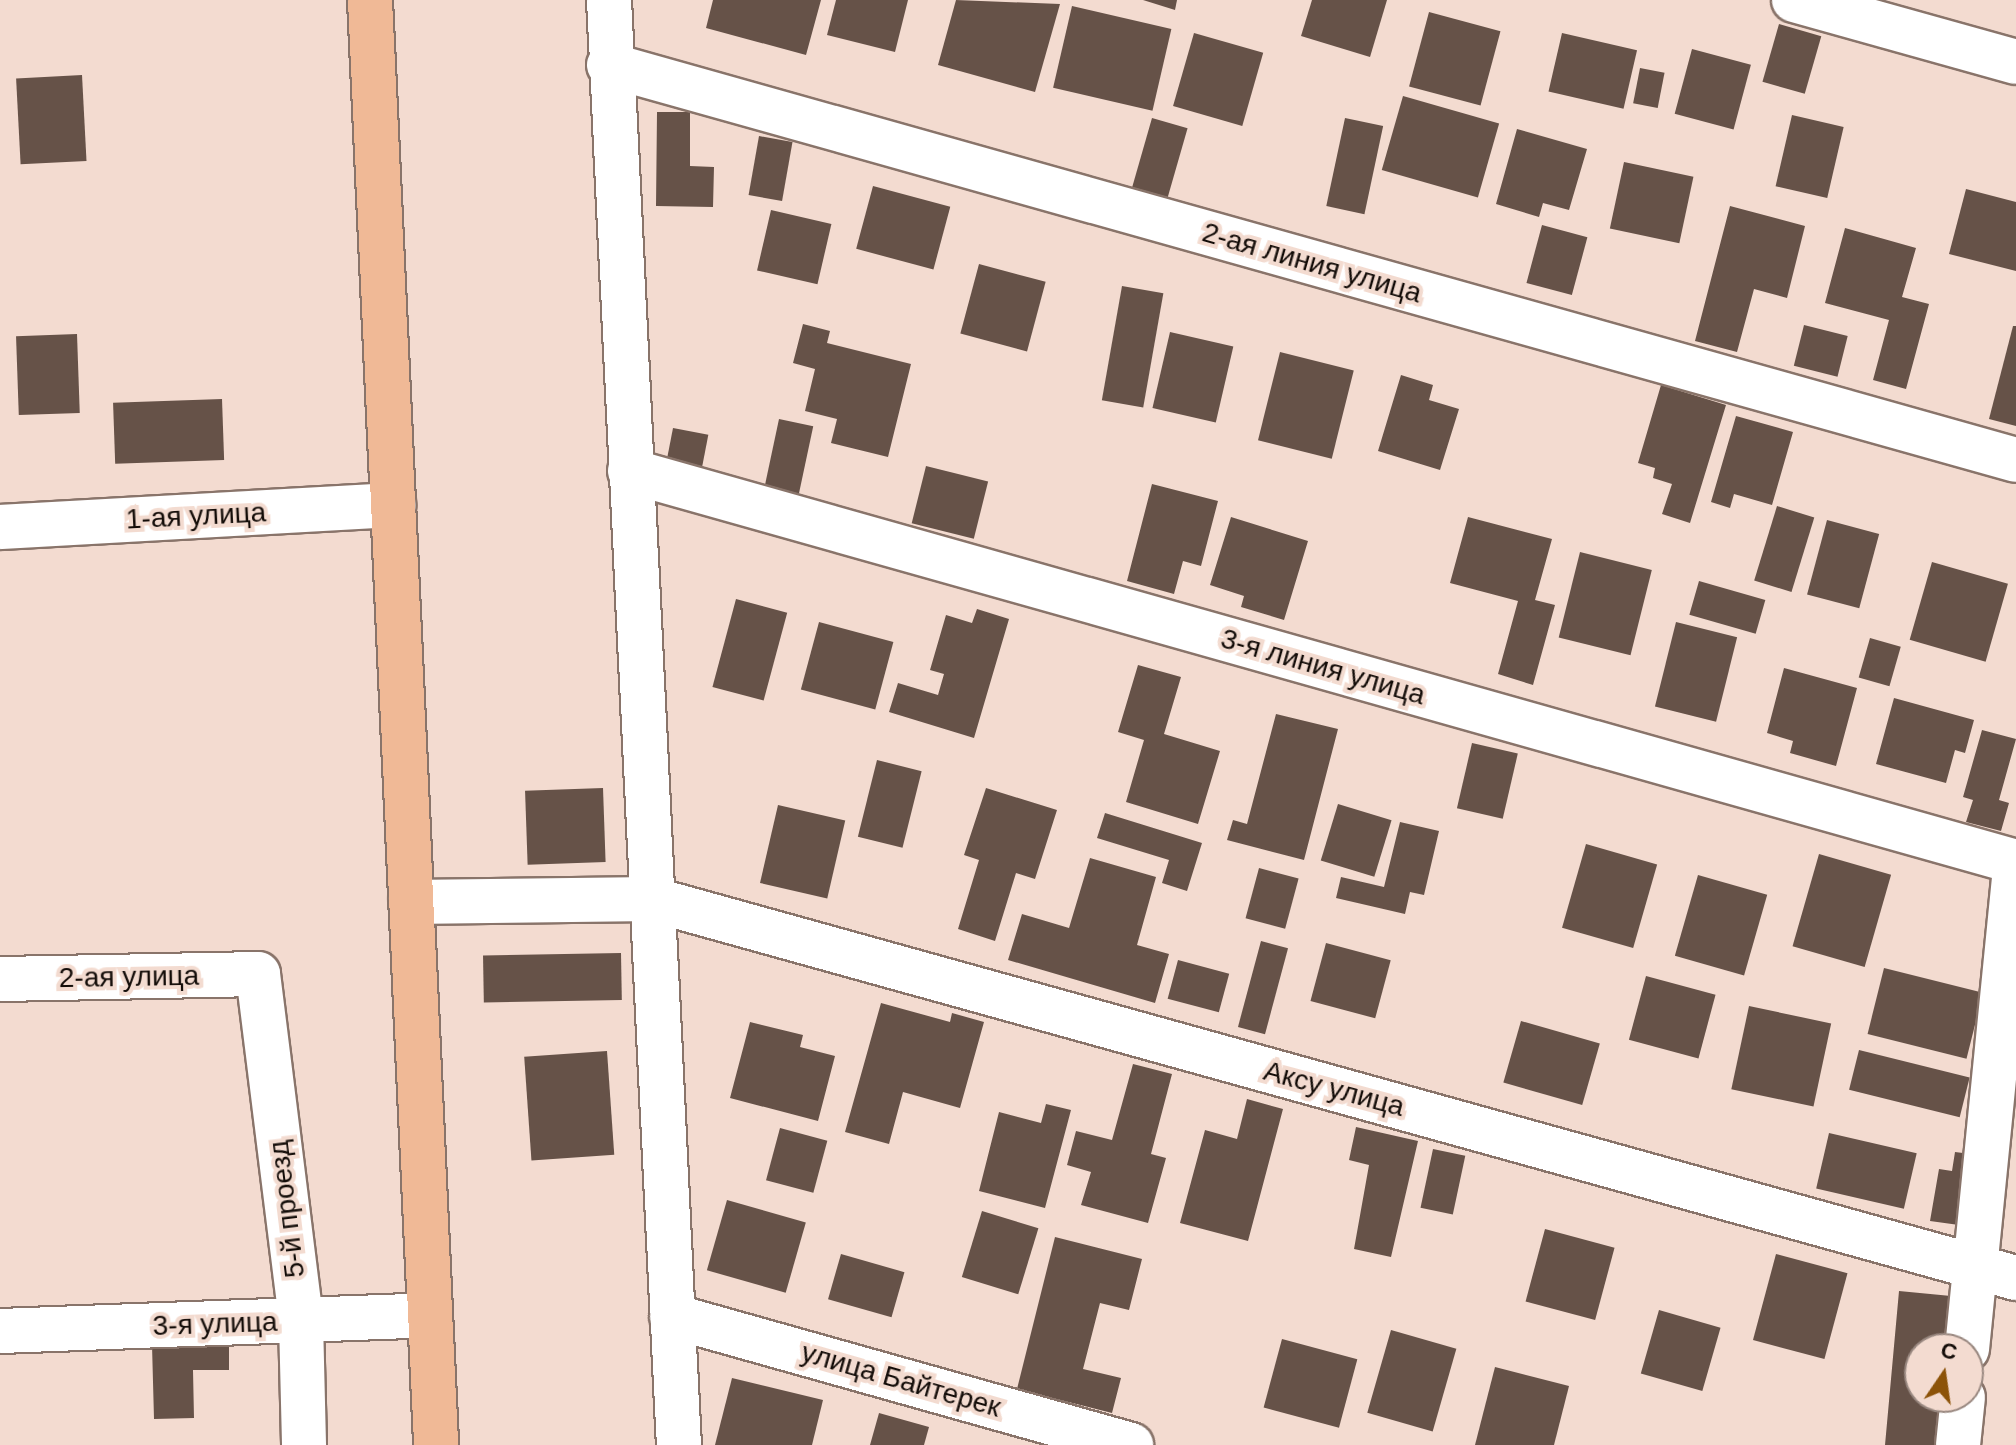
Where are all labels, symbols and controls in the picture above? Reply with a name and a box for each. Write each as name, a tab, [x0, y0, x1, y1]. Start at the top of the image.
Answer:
street label: 2-ая линия улица	[1199, 216, 1425, 310]
street label: 1-ая улица	[125, 496, 267, 536]
street label: 3-я линия улица	[1217, 622, 1429, 712]
street label: 2-ая улица	[59, 959, 199, 995]
street label: Аксу улица	[1260, 1054, 1408, 1124]
street label: 5-й проезд	[262, 1138, 312, 1280]
street label: 3-я улица	[152, 1305, 278, 1343]
north arrow	[1904, 1333, 1984, 1413]
street label: улица Байтерек	[797, 1335, 1005, 1425]
text: С	[1939, 1337, 1960, 1365]

